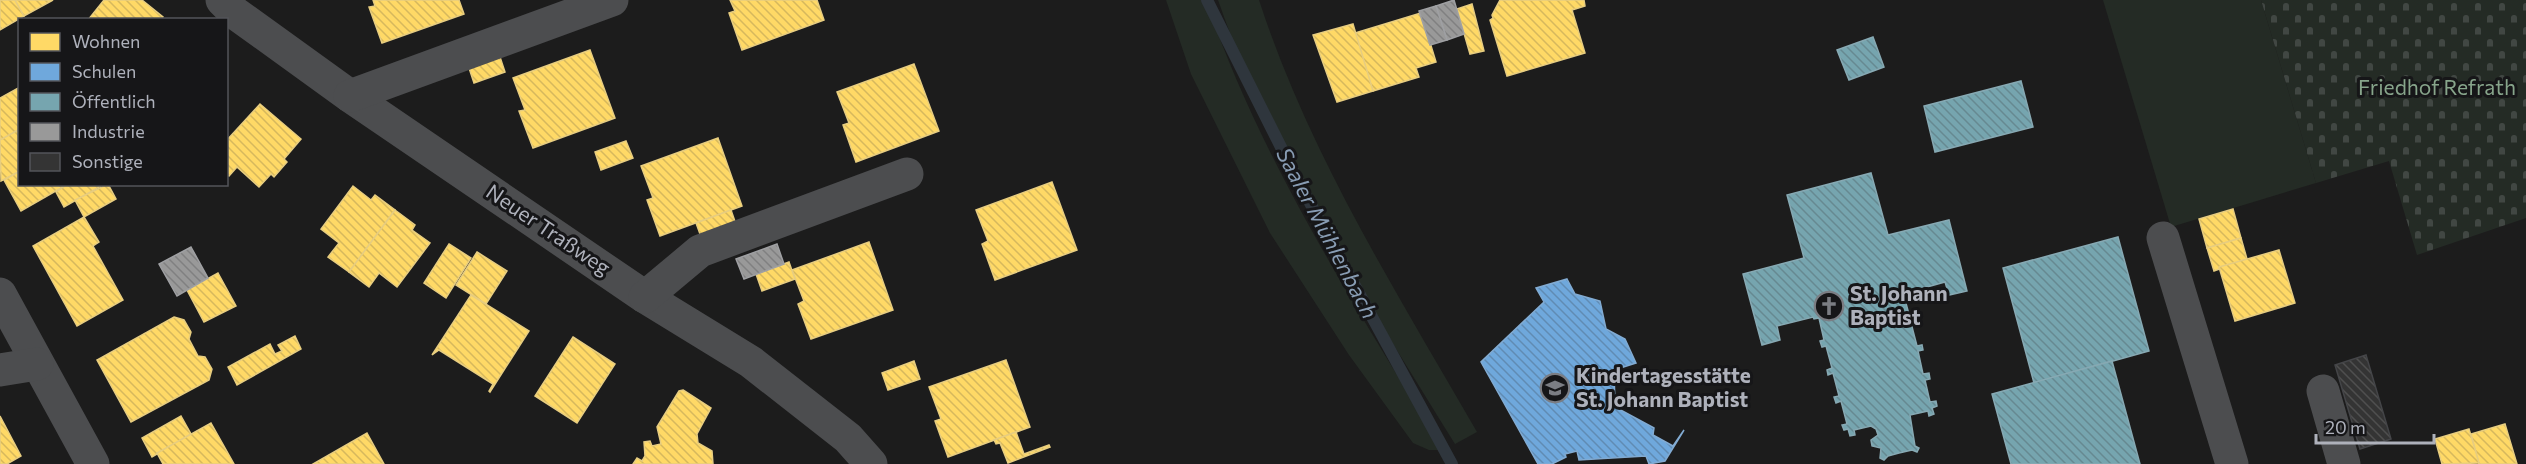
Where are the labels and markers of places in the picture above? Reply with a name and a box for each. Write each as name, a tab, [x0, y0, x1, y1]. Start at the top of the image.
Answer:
place label: St. Johann Baptist	[1850, 280, 1948, 329]
church icon: St. Johann Baptist	[1813, 290, 1845, 322]
place label: Kindertagesstätte St. Johann Baptist	[1576, 362, 1751, 411]
school or university icon: Kindertagesstätte St. Johann Baptist	[1539, 372, 1571, 404]

